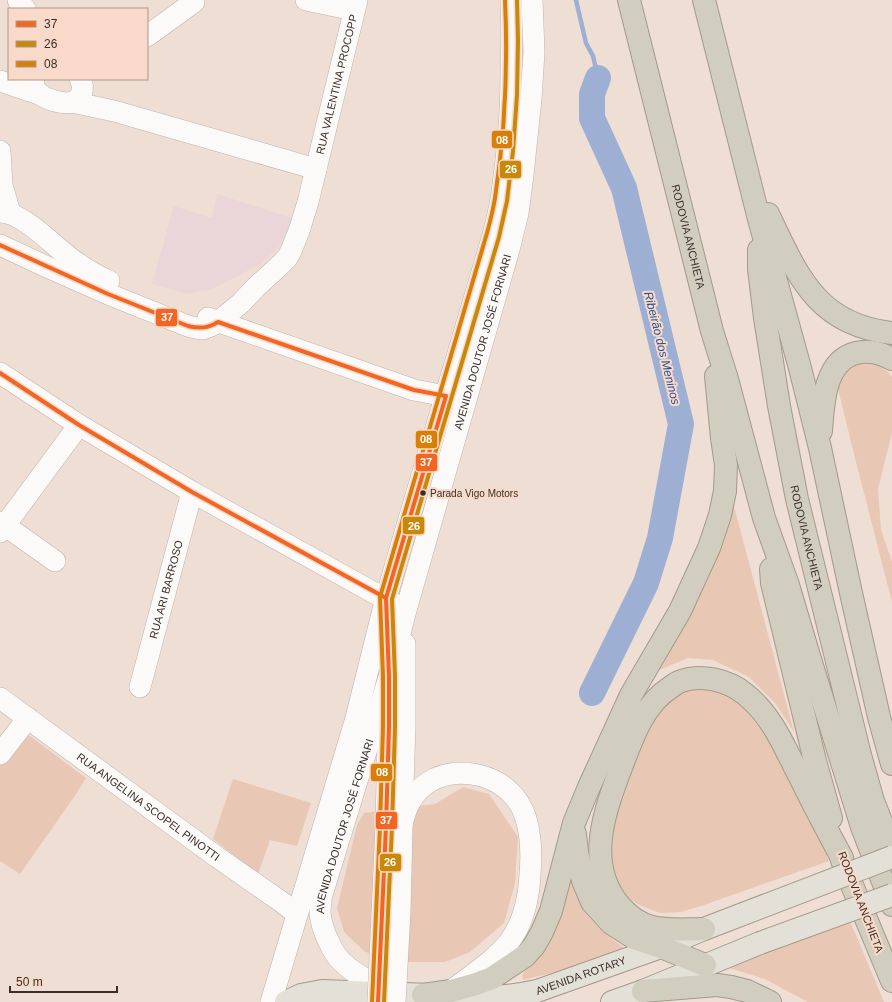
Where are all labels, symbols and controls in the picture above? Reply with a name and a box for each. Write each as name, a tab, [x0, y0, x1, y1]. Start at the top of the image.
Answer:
legend	[8, 8, 148, 80]
street label: RUA VALENTINA PROCOPP	[314, 13, 359, 155]
text: 37	[44, 17, 58, 31]
text: 26	[44, 37, 58, 51]
text: 08	[44, 57, 58, 71]
line badge: 08	[491, 130, 513, 149]
text: 08	[496, 134, 508, 146]
line badge: 26	[499, 160, 522, 179]
text: 26	[505, 163, 517, 175]
street label: RODOVIA ANCHIETA	[669, 183, 707, 291]
street label: AVENIDA DOUTOR JOSÉ FORNARI	[452, 253, 513, 431]
water label: Ribeirão dos Meninos	[641, 290, 683, 406]
line badge: 37	[155, 308, 178, 327]
text: 37	[161, 311, 173, 323]
line badge: 08	[415, 430, 438, 449]
text: 08	[420, 433, 432, 445]
line badge: 37	[415, 453, 438, 472]
text: 37	[420, 456, 432, 468]
street label: RODOVIA ANCHIETA	[788, 484, 825, 592]
marker: Parada Vigo Motors	[418, 488, 428, 498]
place label: Parada Vigo Motors	[430, 488, 518, 499]
line badge: 26	[402, 516, 425, 535]
text: 26	[408, 520, 420, 532]
street label: RUA ARI BARROSO	[147, 538, 185, 640]
street label: AVENIDA DOUTOR JOSÉ FORNARI	[314, 737, 376, 914]
street label: RUA ANGELINA SCOPEL PINOTTI	[75, 750, 222, 863]
line badge: 08	[370, 763, 393, 782]
text: 08	[376, 766, 388, 778]
line badge: 37	[375, 811, 398, 830]
text: 37	[380, 814, 392, 826]
street label: RODOVIA ANCHIETA	[836, 850, 886, 955]
line badge: 26	[379, 853, 402, 872]
text: 26	[384, 856, 396, 868]
street label: AVENIDA ROTARY	[534, 954, 628, 997]
scale bar	[10, 968, 117, 994]
text: 50 m	[16, 975, 43, 989]

